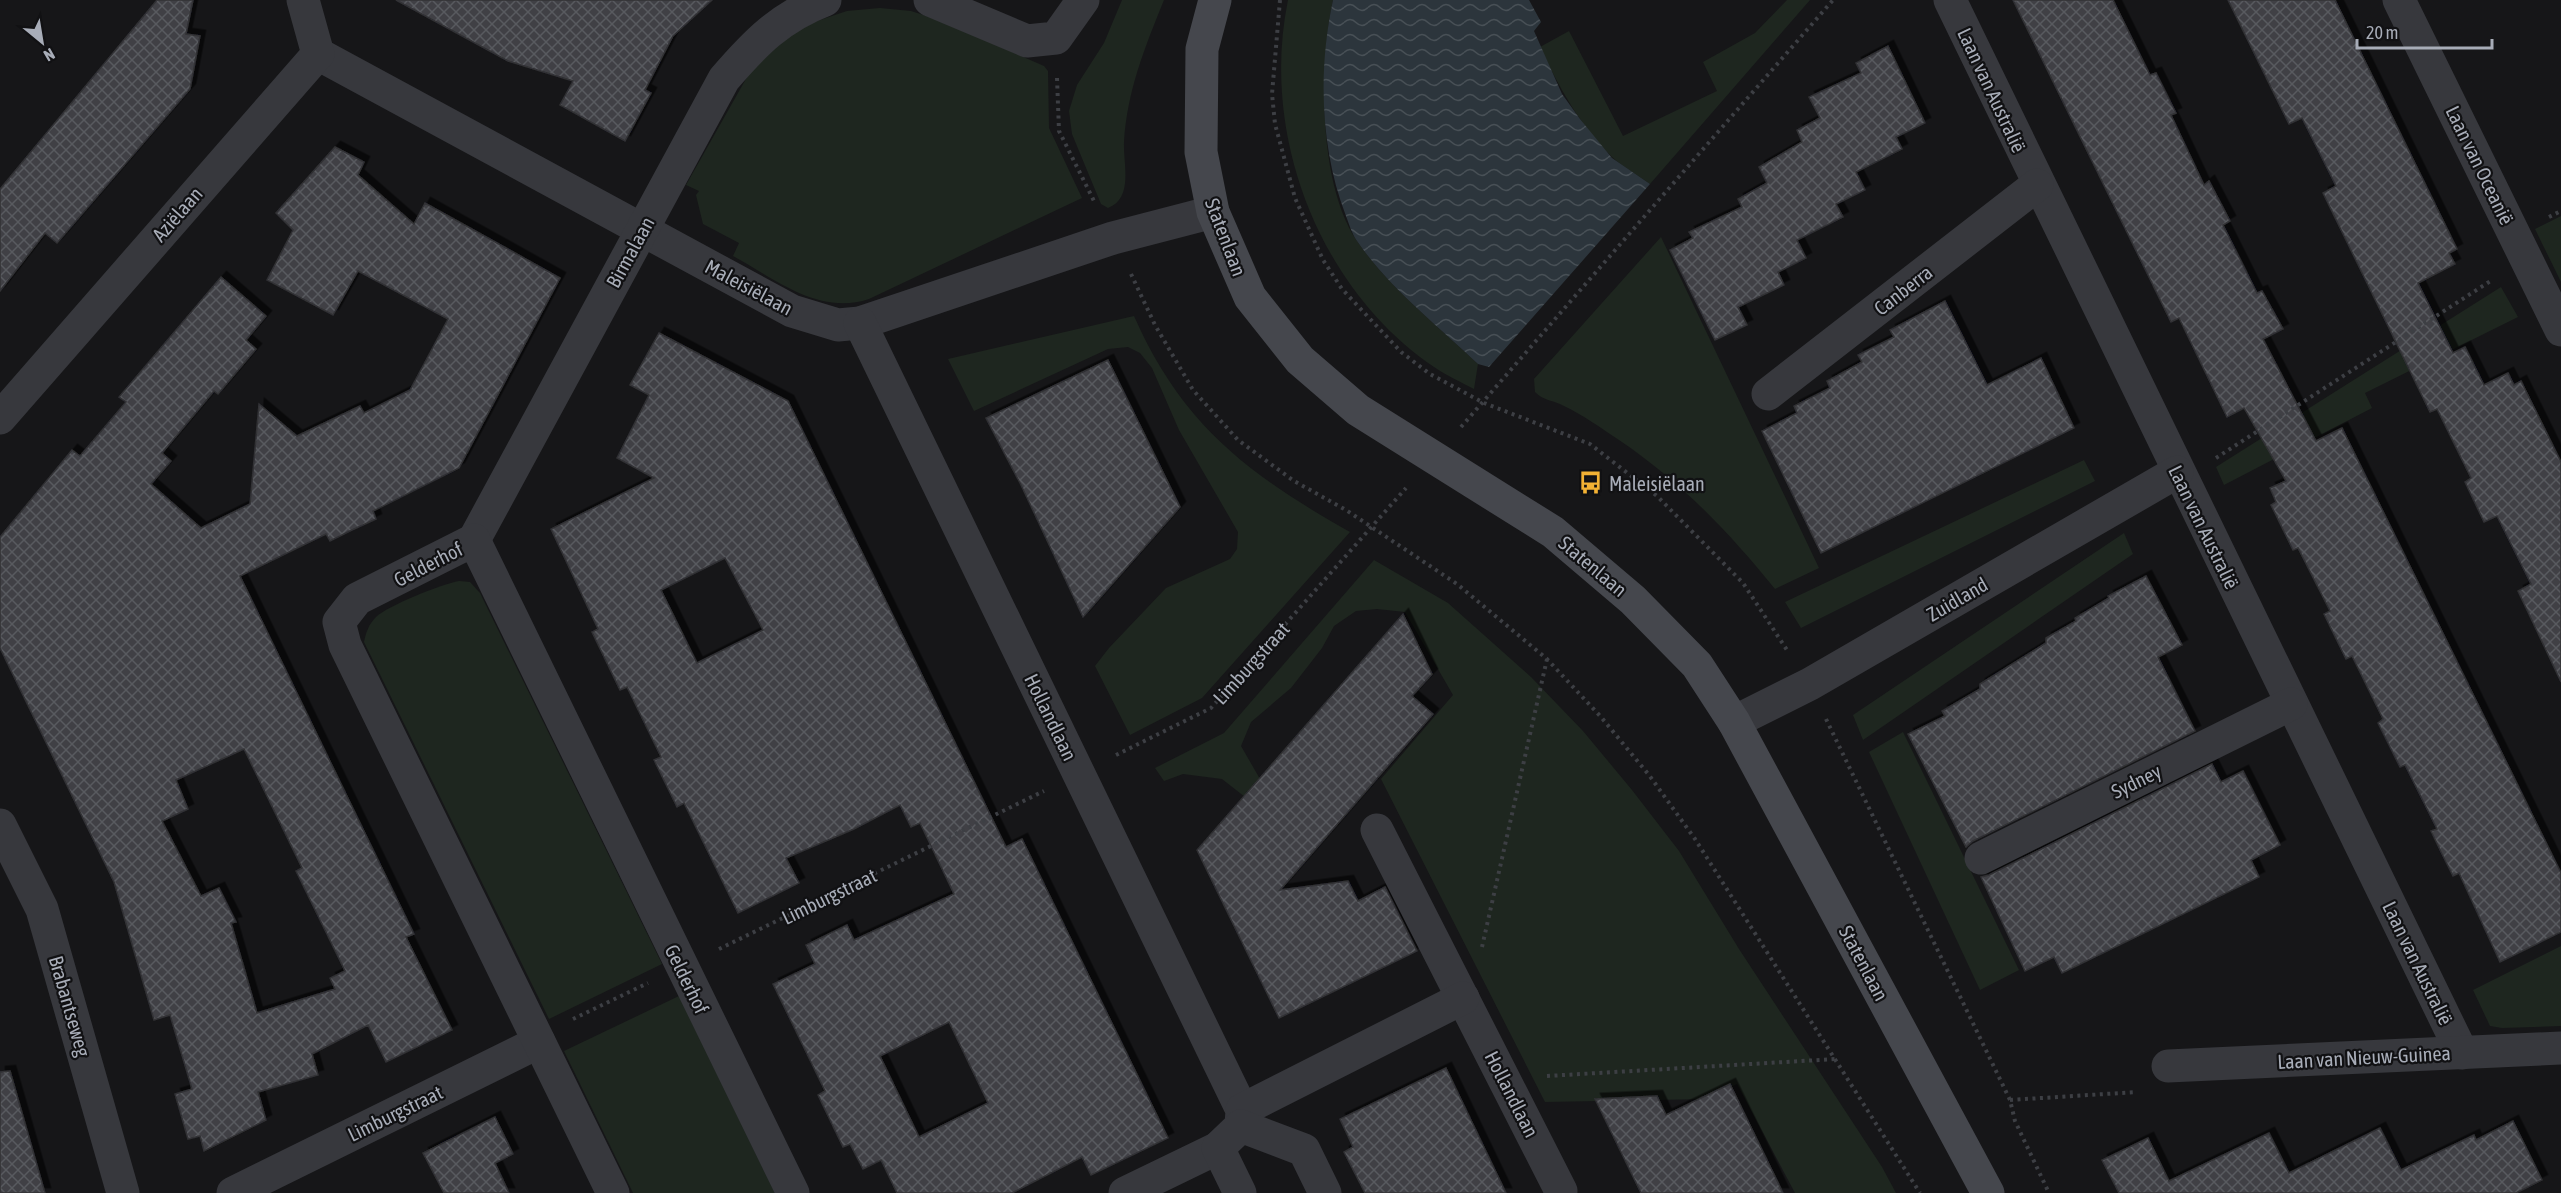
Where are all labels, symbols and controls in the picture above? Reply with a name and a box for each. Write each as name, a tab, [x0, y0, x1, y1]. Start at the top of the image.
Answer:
north arrow	[12, 12, 72, 72]
scale bar	[2357, 12, 2492, 50]
text: 20 m	[2366, 22, 2398, 43]
street label: Laan van Australië	[1953, 24, 2031, 156]
text: N	[41, 45, 58, 65]
street label: Laan van Oceanië	[2441, 102, 2519, 228]
street label: Aziëlaan	[147, 182, 207, 246]
street label: Statenlaan	[1201, 195, 1251, 279]
street label: Birmalaan	[601, 213, 659, 291]
street label: Maleisiëlaan	[701, 254, 797, 320]
street label: Canberra	[1869, 260, 1937, 320]
street label: Laan van Australië	[2164, 461, 2244, 593]
bus stop icon: Maleisiëlaan	[1578, 470, 1604, 496]
place label: Maleisiëlaan	[1609, 472, 1705, 495]
street label: Statenlaan	[1554, 531, 1632, 601]
street label: Gelderhof	[390, 537, 467, 591]
street label: Zuidland	[1922, 572, 1992, 626]
street label: Limburgstraat	[1208, 617, 1294, 709]
street label: Hollandlaan	[1020, 670, 1082, 764]
street label: Sydney	[2107, 759, 2165, 803]
street label: Limburgstraat	[778, 863, 880, 929]
street label: Laan van Australië	[2378, 897, 2458, 1029]
street label: Statenlaan	[1835, 922, 1893, 1004]
street label: Gelderhof	[660, 941, 714, 1018]
street label: Brabantseweg	[45, 953, 95, 1059]
street label: Laan van Nieuw-Guinea	[2277, 1041, 2451, 1073]
street label: Hollandlaan	[1480, 1047, 1544, 1141]
street label: Limburgstraat	[344, 1080, 446, 1146]

